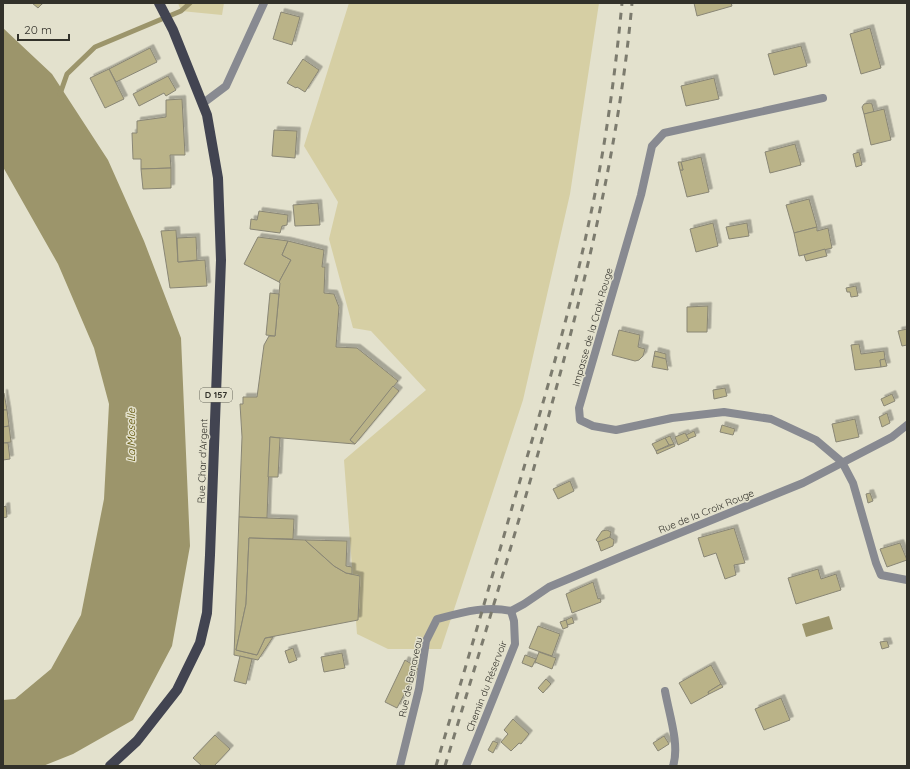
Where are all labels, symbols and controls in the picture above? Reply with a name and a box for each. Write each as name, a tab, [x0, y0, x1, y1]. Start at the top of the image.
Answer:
scale bar	[18, 16, 69, 42]
text: 20 m	[24, 22, 52, 37]
street label: Impasse de la Croix Rouge	[569, 266, 616, 388]
road number: D 157	[200, 388, 232, 402]
water label: La Moselle	[124, 407, 138, 462]
street label: Rue Char d'Argent	[195, 418, 210, 503]
street label: Rue de la Croix Rouge	[656, 486, 756, 537]
street label: Rue de Benaveau	[396, 636, 425, 718]
street label: Chemin du Réservoir	[463, 639, 510, 734]

